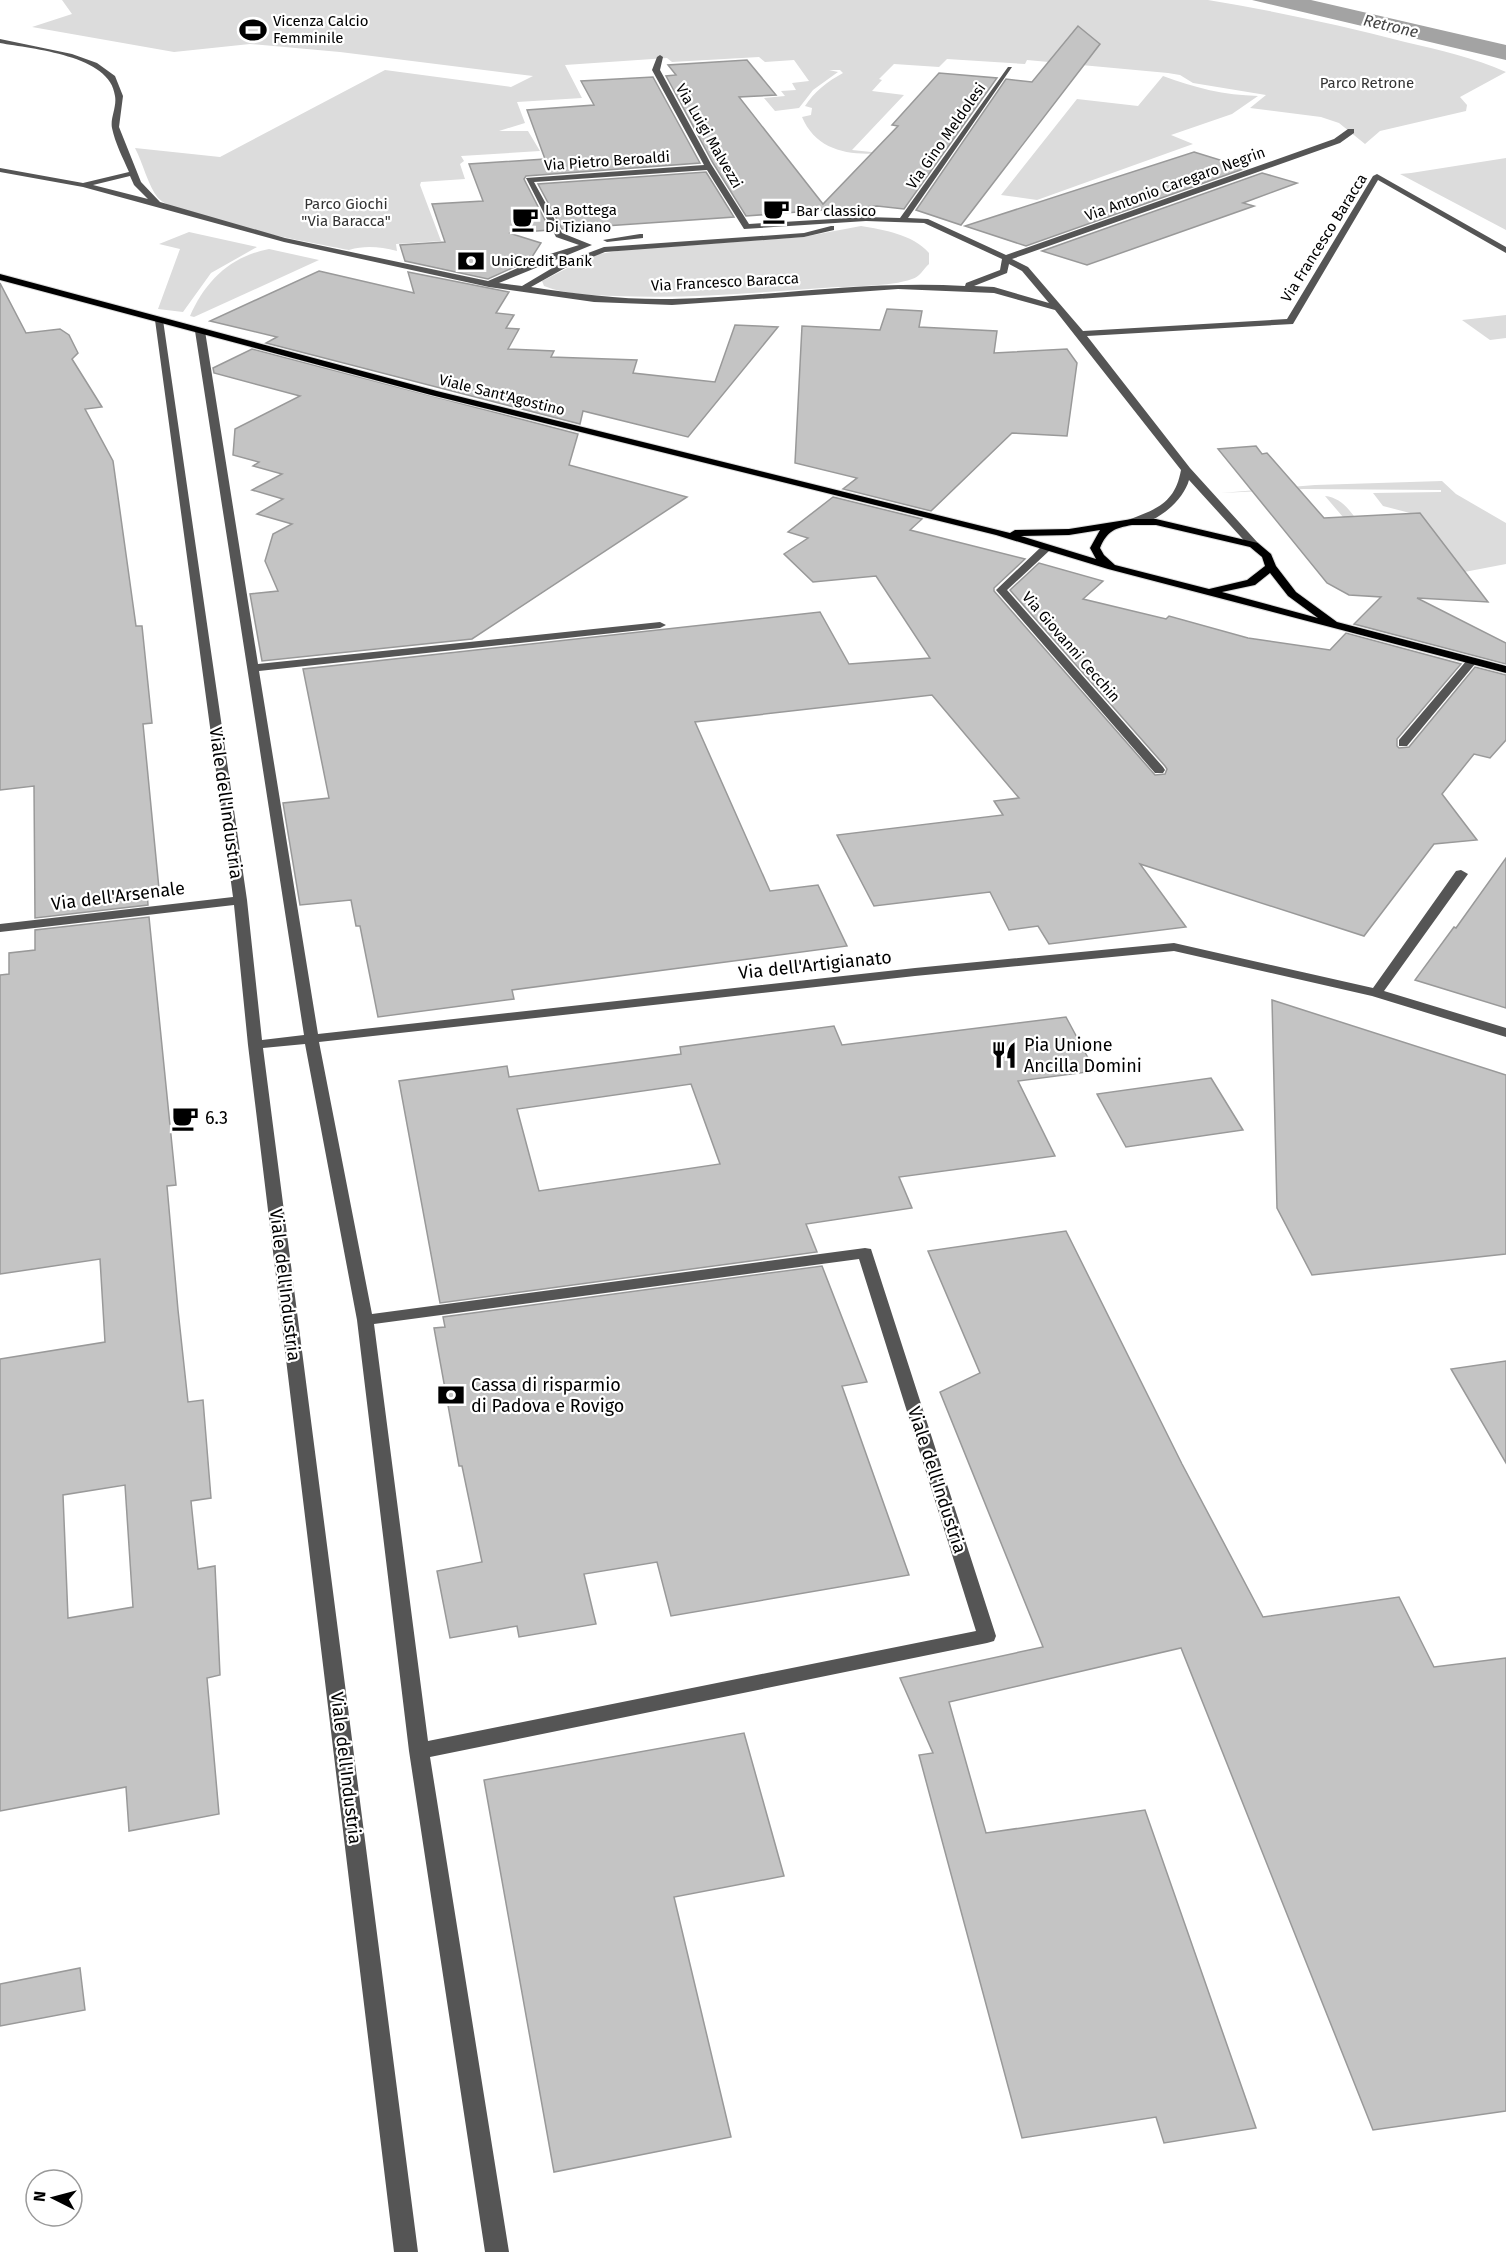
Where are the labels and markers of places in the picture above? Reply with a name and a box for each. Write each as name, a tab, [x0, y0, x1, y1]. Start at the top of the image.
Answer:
place label: Vicenza Calcio Femminile	[273, 12, 369, 47]
sports icon: Vicenza Calcio Femminile	[238, 15, 268, 45]
cafe icon: Bar classico	[761, 196, 791, 226]
place label: La Bottega Di Tiziano	[545, 201, 617, 236]
place label: Bar classico	[796, 202, 876, 220]
cafe icon: La Bottega Di Tiziano	[510, 204, 540, 234]
bank icon: UniCredit Bank	[456, 246, 486, 276]
place label: UniCredit Bank	[491, 252, 592, 270]
place label: Pia Unione Ancilla Domini	[1024, 1034, 1142, 1077]
restaurant icon: Pia Unione Ancilla Domini	[989, 1040, 1019, 1070]
cafe icon: 6.3	[170, 1103, 200, 1133]
place label: 6.3	[205, 1107, 228, 1129]
place label: Cassa di risparmio di Padova e Rovigo	[471, 1374, 624, 1417]
bank icon: Cassa di risparmio di Padova e Rovigo	[436, 1380, 466, 1410]

